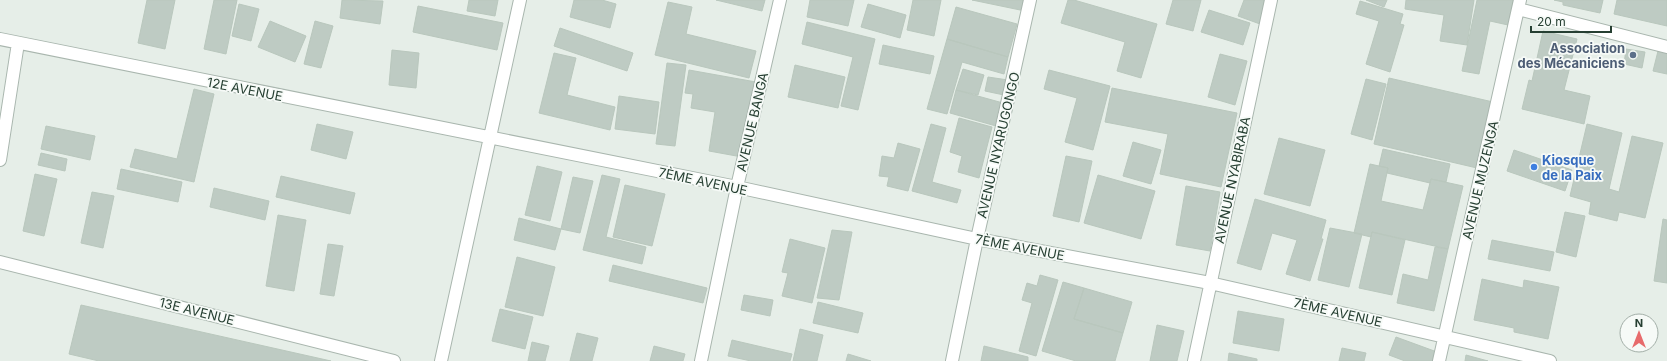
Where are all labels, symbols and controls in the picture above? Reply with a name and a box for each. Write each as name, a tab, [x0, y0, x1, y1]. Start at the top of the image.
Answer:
scale bar	[1531, 8, 1611, 34]
text: 20 m	[1537, 14, 1566, 29]
place label: Association des Mécaniciens	[1518, 40, 1625, 71]
marker: Association des Mécaniciens	[1628, 50, 1638, 60]
street label: AVENUE NYARUGONGO	[973, 70, 1023, 220]
street label: AVENUE BANGA	[733, 71, 771, 173]
street label: 12E AVENUE	[206, 74, 284, 104]
street label: AVENUE NYABIRABA	[1211, 115, 1253, 245]
street label: AVENUE MUZENGA	[1459, 119, 1501, 241]
place label: Kiosque de la Paix	[1542, 152, 1602, 183]
marker: Kiosque de la Paix	[1529, 162, 1539, 172]
street label: 7ÈME AVENUE	[657, 164, 749, 198]
street label: 7ÈME AVENUE	[974, 231, 1066, 263]
street label: 13E AVENUE	[158, 294, 236, 328]
street label: 7ÈME AVENUE	[1292, 294, 1384, 330]
north arrow	[1619, 313, 1659, 353]
text: N	[1635, 316, 1643, 330]

